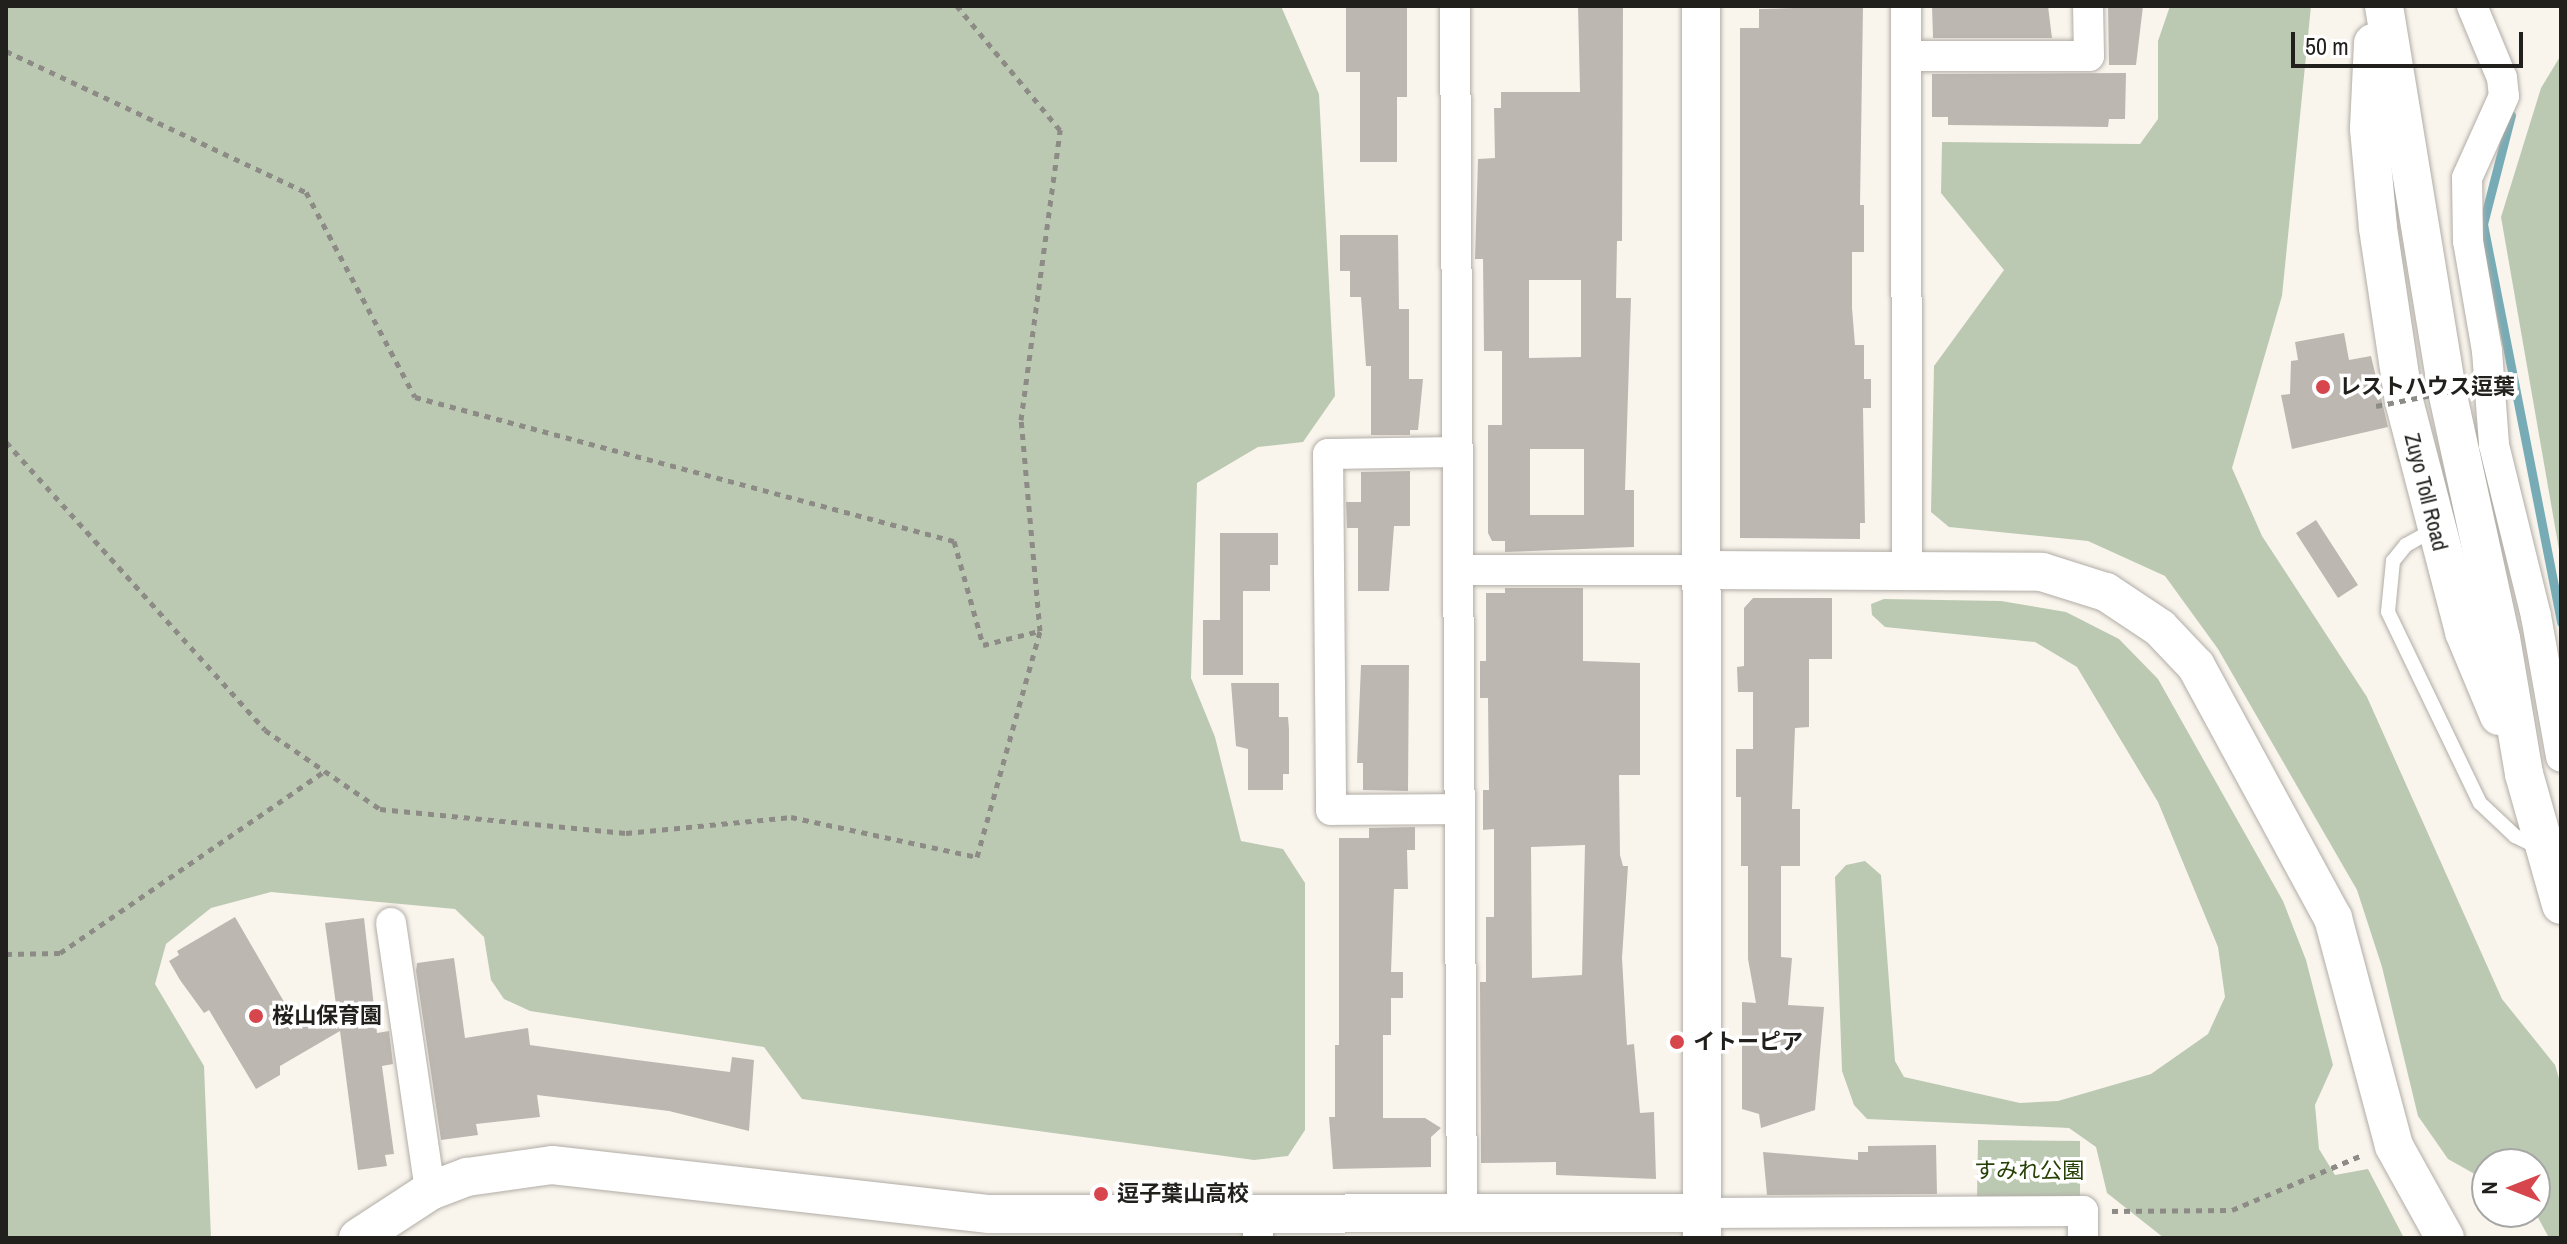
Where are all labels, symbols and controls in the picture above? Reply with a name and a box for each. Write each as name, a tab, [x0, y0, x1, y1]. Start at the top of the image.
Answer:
scale bar	[2295, 16, 2527, 66]
text: 50 m	[2305, 30, 2349, 62]
place label: レストハウス逗葉	[2339, 374, 2515, 400]
marker: レストハウス逗葉	[2314, 378, 2332, 396]
street label: Zuyo Toll Road	[2399, 430, 2453, 554]
place label: 桜山保育園	[272, 1003, 382, 1029]
marker: 桜山保育園	[247, 1007, 265, 1025]
place label: イトーピア	[1693, 1029, 1803, 1055]
marker: イトーピア	[1668, 1033, 1686, 1051]
north arrow	[2471, 1148, 2551, 1228]
park label: すみれ公園	[1974, 1158, 2084, 1184]
place label: 逗子葉山高校	[1117, 1181, 1249, 1207]
text: N	[2474, 1181, 2504, 1195]
marker: 逗子葉山高校	[1092, 1185, 1110, 1203]

